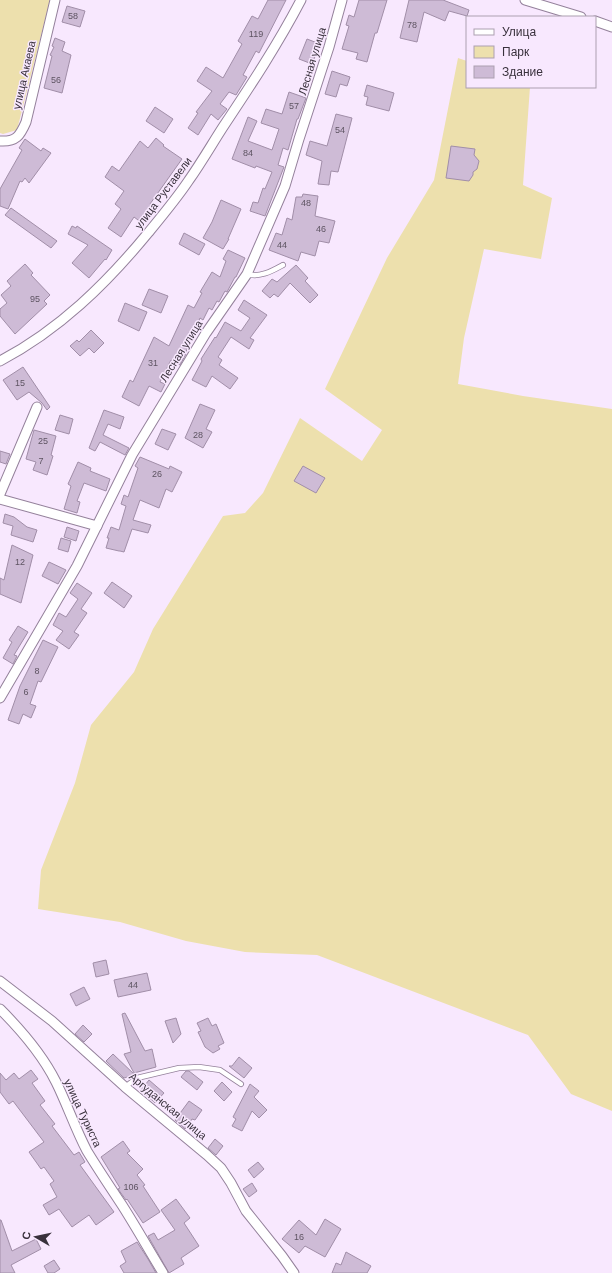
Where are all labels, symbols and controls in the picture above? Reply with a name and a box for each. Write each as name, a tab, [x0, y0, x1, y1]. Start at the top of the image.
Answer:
house number: 58	[68, 11, 78, 21]
legend	[466, 16, 596, 88]
house number: 78	[407, 20, 417, 30]
street label: Лесная улица	[296, 25, 328, 96]
text: Улица	[502, 25, 536, 39]
house number: 119	[249, 29, 263, 39]
street label: улица Акаева	[10, 39, 38, 110]
text: Парк	[502, 45, 530, 59]
text: Здание	[502, 65, 543, 79]
house number: 56	[51, 75, 61, 85]
house number: 57	[289, 101, 299, 111]
house number: 54	[335, 125, 345, 135]
house number: 84	[243, 148, 253, 158]
street label: улица Руставели	[132, 155, 194, 231]
house number: 48	[301, 198, 311, 208]
house number: 46	[316, 224, 326, 234]
house number: 44	[277, 240, 287, 250]
house number: 95	[30, 294, 40, 304]
street label: Лесная улица	[157, 317, 205, 384]
house number: 31	[148, 358, 158, 368]
house number: 15	[15, 378, 25, 388]
house number: 28	[193, 430, 203, 440]
house number: 25	[38, 436, 48, 446]
house number: 7	[38, 456, 44, 466]
house number: 26	[152, 469, 162, 479]
house number: 12	[15, 557, 25, 567]
house number: 8	[34, 666, 40, 676]
house number: 6	[23, 687, 29, 697]
house number: 44	[128, 980, 138, 990]
street label: Аргуданская улица	[127, 1070, 210, 1142]
street label: улица Туриста	[62, 1077, 104, 1150]
house number: 106	[123, 1182, 139, 1192]
north arrow	[16, 1217, 56, 1257]
text: С	[20, 1231, 33, 1240]
house number: 16	[294, 1232, 304, 1242]

